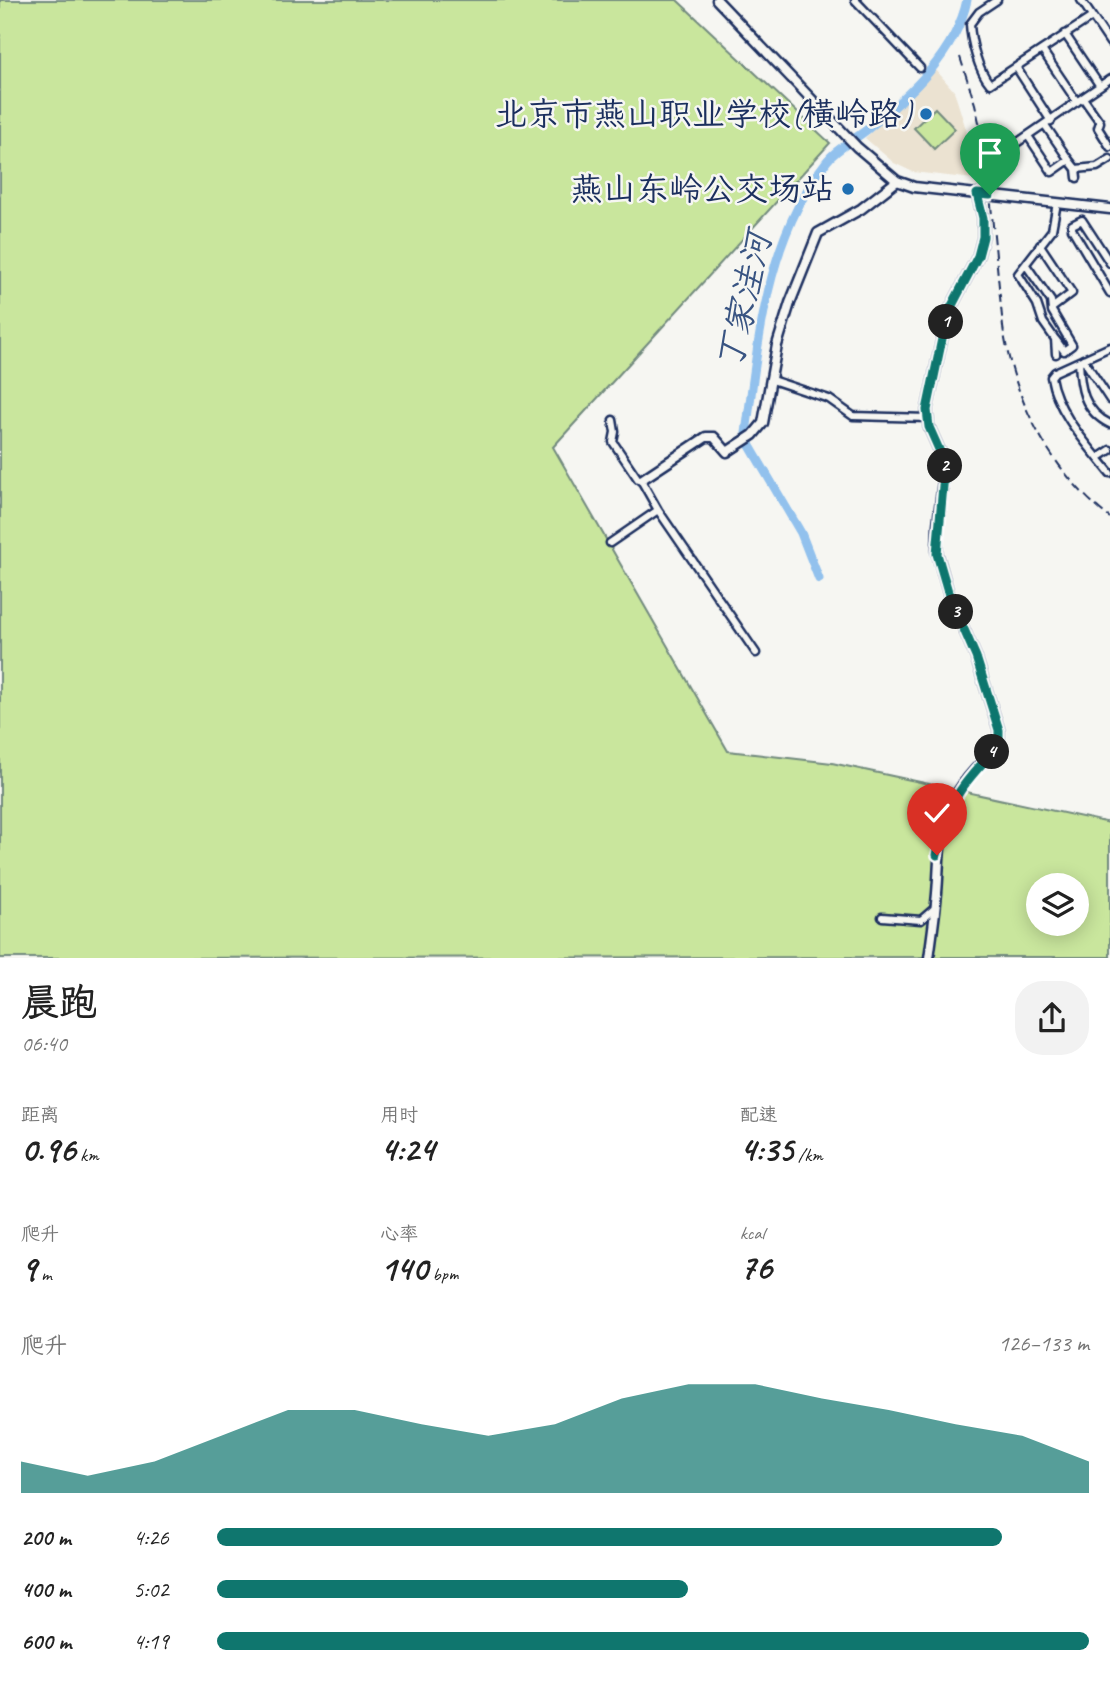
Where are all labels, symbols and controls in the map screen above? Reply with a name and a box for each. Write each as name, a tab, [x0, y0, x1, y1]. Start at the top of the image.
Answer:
place label: 北京市燕山职业学校(横岭路)	[494, 93, 914, 135]
marker: 北京市燕山职业学校(横岭路)	[918, 106, 934, 122]
pin	[960, 123, 1020, 195]
icon: arrive	[971, 134, 1009, 172]
place label: 燕山东岭公交场站	[570, 168, 834, 210]
marker: 燕山东岭公交场站	[840, 181, 856, 197]
water label: 丁家洼河	[706, 223, 783, 374]
pin: 1	[928, 304, 964, 340]
text: 1	[941, 309, 950, 333]
pin: 2	[928, 448, 962, 484]
text: 2	[940, 453, 949, 477]
pin: 3	[939, 594, 974, 630]
text: 3	[951, 599, 960, 623]
pin: 4	[974, 734, 1010, 770]
text: 4	[987, 739, 996, 763]
pin	[907, 783, 967, 855]
icon: check	[918, 794, 956, 832]
map controls	[1026, 873, 1089, 936]
button: layers	[1026, 873, 1089, 936]
text: 晨跑	[21, 979, 97, 1026]
button: share	[1015, 981, 1089, 1055]
text: 06:40	[21, 1029, 67, 1058]
text: 距离	[21, 1103, 59, 1127]
text: 用时	[380, 1103, 418, 1127]
text: 配速	[740, 1103, 778, 1127]
text: 0.96	[21, 1127, 76, 1172]
text: 4:24	[380, 1127, 435, 1172]
text: 4:35	[740, 1127, 793, 1172]
text: km	[76, 1143, 99, 1167]
text: /km	[793, 1143, 823, 1167]
text: kcal	[740, 1221, 765, 1245]
text: 爬升	[21, 1222, 59, 1246]
text: 心率	[380, 1222, 418, 1246]
text: 76	[740, 1245, 772, 1290]
text: 9	[21, 1246, 36, 1291]
text: 140	[380, 1246, 428, 1291]
text: m	[36, 1262, 52, 1286]
text: bpm	[428, 1262, 458, 1286]
text: 126–133 m	[998, 1329, 1089, 1358]
text: 爬升	[21, 1331, 67, 1360]
text: 200 m	[21, 1523, 71, 1552]
text: 4:26	[133, 1523, 169, 1552]
text: 400 m	[21, 1575, 71, 1604]
text: 5:02	[133, 1575, 169, 1604]
text: 600 m	[21, 1627, 71, 1656]
text: 4:19	[133, 1627, 169, 1656]

